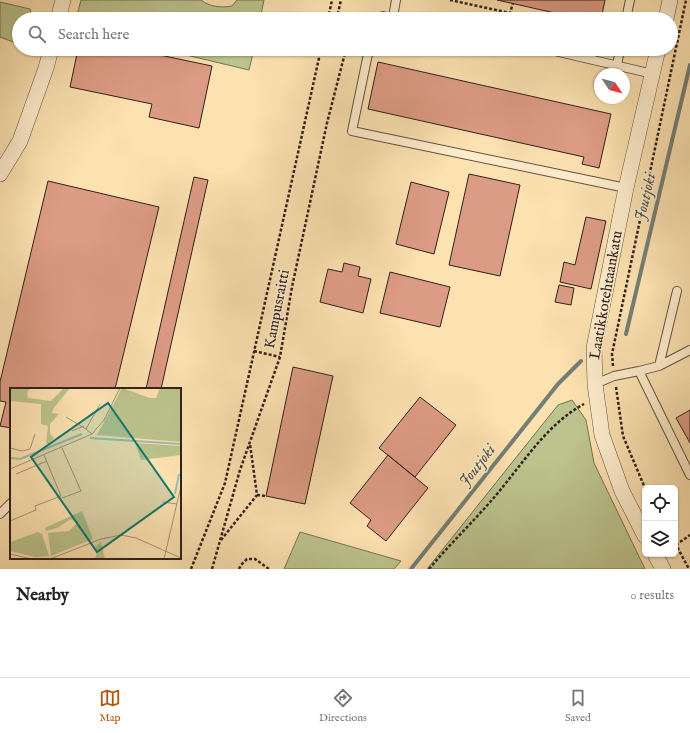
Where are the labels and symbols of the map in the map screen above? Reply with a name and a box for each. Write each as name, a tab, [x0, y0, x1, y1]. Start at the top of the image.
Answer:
north arrow	[594, 68, 630, 104]
water label: Joutjoki	[631, 170, 661, 223]
street label: Laatikkotehtaankatu	[585, 229, 627, 361]
street label: Kampusraitti	[260, 268, 294, 350]
inset map	[10, 388, 181, 559]
water label: Joutjoki	[455, 440, 501, 491]

